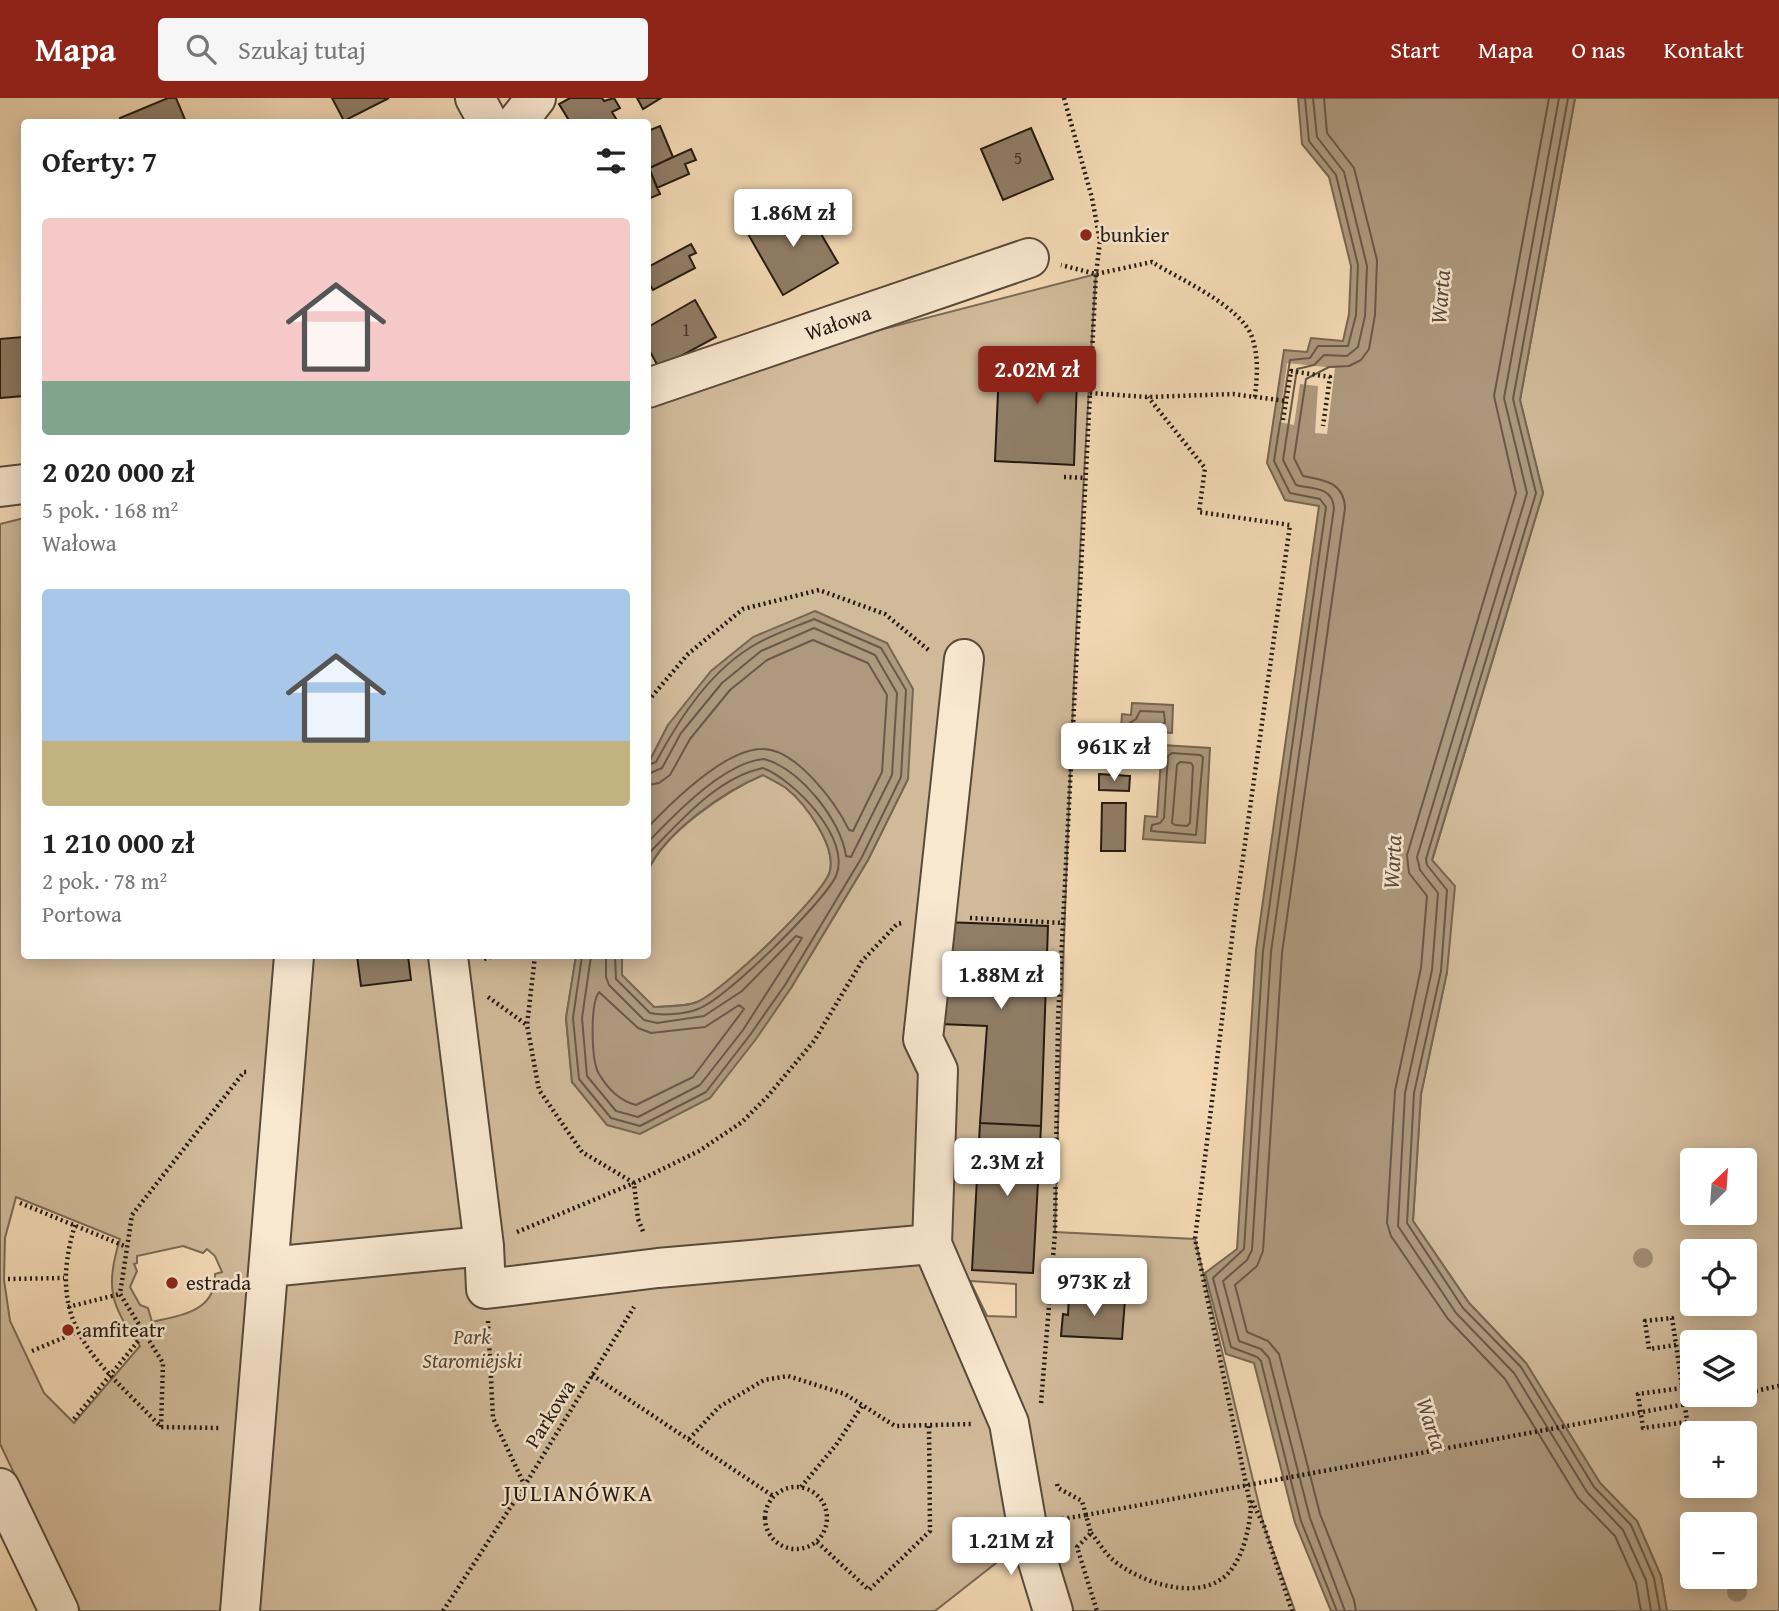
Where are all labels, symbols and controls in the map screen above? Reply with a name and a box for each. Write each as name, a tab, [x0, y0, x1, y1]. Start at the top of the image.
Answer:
search box	[158, 18, 648, 81]
text: Mapa	[35, 25, 116, 73]
icon: search	[182, 30, 220, 68]
text: Szukaj tutaj	[238, 30, 366, 69]
text: Start	[1390, 32, 1440, 67]
text: Mapa	[1478, 32, 1533, 67]
text: O nas	[1571, 32, 1626, 67]
text: Kontakt	[1664, 32, 1744, 67]
text: Oferty: 7	[42, 139, 157, 183]
icon: filters	[592, 142, 630, 180]
house number: 5	[1014, 144, 1022, 171]
pin: 1.86M zł	[721, 190, 865, 249]
text: 1.86M zł	[750, 195, 836, 228]
place label: bunkier	[1100, 219, 1169, 250]
marker: bunkier	[1078, 227, 1094, 243]
icon: home	[273, 264, 399, 390]
water label: Warta	[1421, 268, 1458, 325]
street label: Wałowa	[801, 297, 875, 348]
house number: 1	[682, 316, 690, 343]
pin: 2.02M zł	[965, 346, 1109, 406]
text: 2.02M zł	[994, 352, 1080, 385]
text: 2 020 000 zł	[42, 449, 195, 493]
text: 5 pok. · 168 m²	[42, 493, 178, 526]
text: Wałowa	[42, 526, 117, 559]
icon: home	[273, 635, 399, 761]
pin: 961K zł	[1049, 724, 1179, 783]
text: 961K zł	[1077, 729, 1151, 762]
text: 1 210 000 zł	[42, 820, 195, 864]
water label: Warta	[1374, 834, 1409, 890]
text: 2 pok. · 78 m²	[42, 864, 167, 897]
text: Portowa	[42, 897, 122, 930]
pin: 1.88M zł	[929, 951, 1073, 1011]
text: 1.88M zł	[958, 957, 1044, 990]
pin: 2.3M zł	[942, 1138, 1072, 1198]
text: 2.3M zł	[970, 1144, 1044, 1177]
north arrow	[1680, 1148, 1757, 1225]
map controls	[1680, 1148, 1757, 1589]
button: locate	[1680, 1239, 1757, 1316]
pin: 973K zł	[1029, 1258, 1159, 1318]
text: 973K zł	[1057, 1264, 1131, 1297]
place label: estrada	[186, 1267, 251, 1298]
marker: estrada	[164, 1275, 180, 1291]
place label: amfiteatr	[82, 1314, 165, 1345]
park label: Park Staromiejski	[422, 1321, 522, 1376]
marker: amfiteatr	[60, 1322, 76, 1338]
button: layers	[1680, 1330, 1757, 1407]
street label: Parkowa	[517, 1374, 583, 1454]
water label: Warta	[1408, 1393, 1457, 1455]
button: +	[1680, 1421, 1757, 1498]
district label: JULIANÓWKA	[501, 1476, 654, 1509]
button: −	[1680, 1512, 1757, 1589]
pin: 1.21M zł	[939, 1518, 1083, 1577]
text: 1.21M zł	[968, 1523, 1054, 1556]

